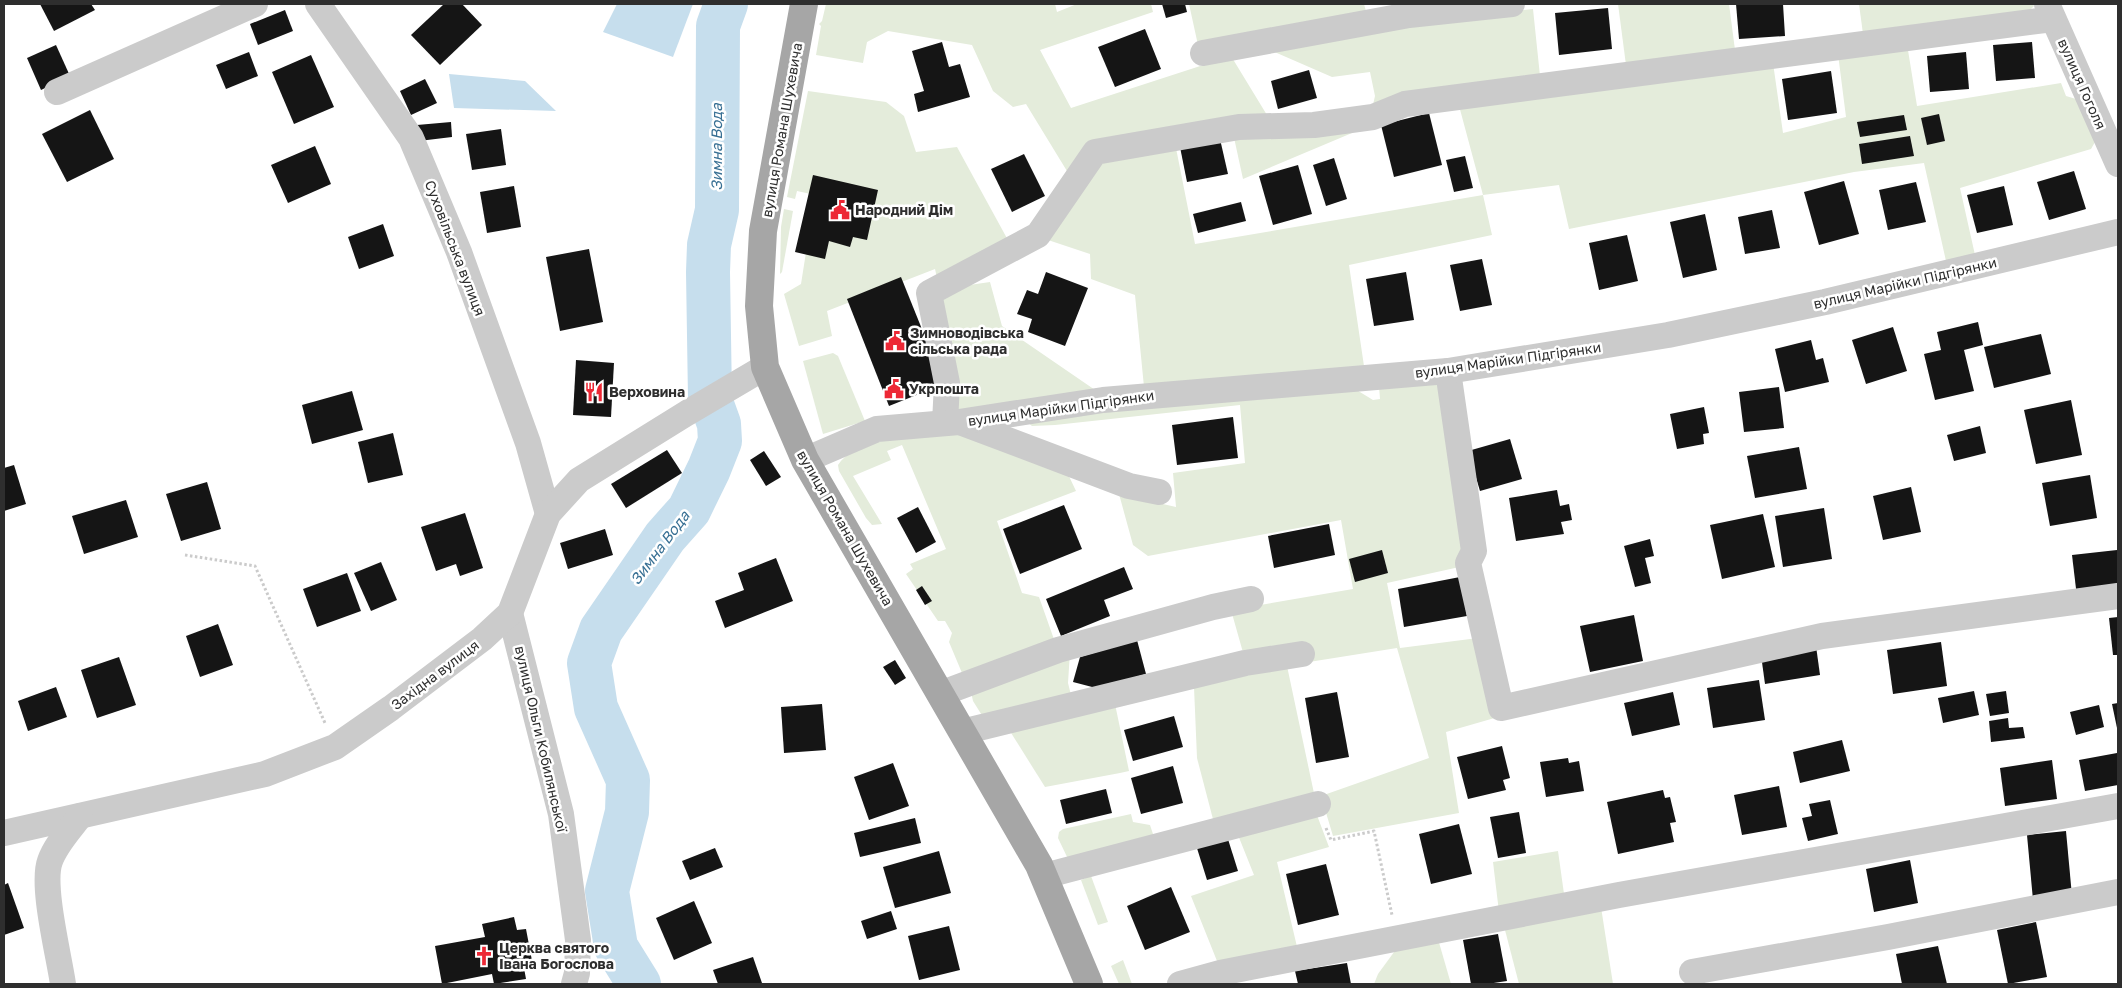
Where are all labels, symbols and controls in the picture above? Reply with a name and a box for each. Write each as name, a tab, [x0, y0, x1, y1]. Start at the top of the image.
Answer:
street label: вулиця Гоголя	[2055, 36, 2110, 132]
street label: вулиця Романа Шухевича	[758, 41, 805, 218]
water label: Зимна Вода	[707, 103, 725, 191]
street label: Суховільська вулиця	[422, 178, 489, 318]
public building icon: Народний Дім	[829, 199, 851, 221]
place label: Народний Дім	[855, 201, 953, 218]
street label: вулиця Марійки Підгірянки	[1811, 253, 1998, 312]
place label: Зимноводівська сільська рада	[910, 324, 1024, 357]
public building icon: Зимноводівська сільська рада	[884, 330, 906, 352]
street label: вулиця Марійки Підгірянки	[1414, 338, 1602, 381]
public building icon: Укрпошта	[883, 378, 905, 400]
place label: Укрпошта	[909, 380, 979, 397]
restaurant icon: Верховина	[583, 381, 605, 403]
place label: Верховина	[609, 383, 685, 400]
street label: вулиця Марійки Підгірянки	[967, 386, 1155, 429]
street label: вулиця Романа Шухевича	[794, 447, 897, 609]
water label: Зимна Вода	[626, 507, 693, 588]
street label: Західна вулиця	[387, 636, 482, 713]
street label: вулиця Ольги Кобилянської	[512, 644, 571, 835]
place label: Церква святого Івана Богослова	[499, 939, 614, 972]
church icon: Церква святого Івана Богослова	[473, 945, 495, 967]

